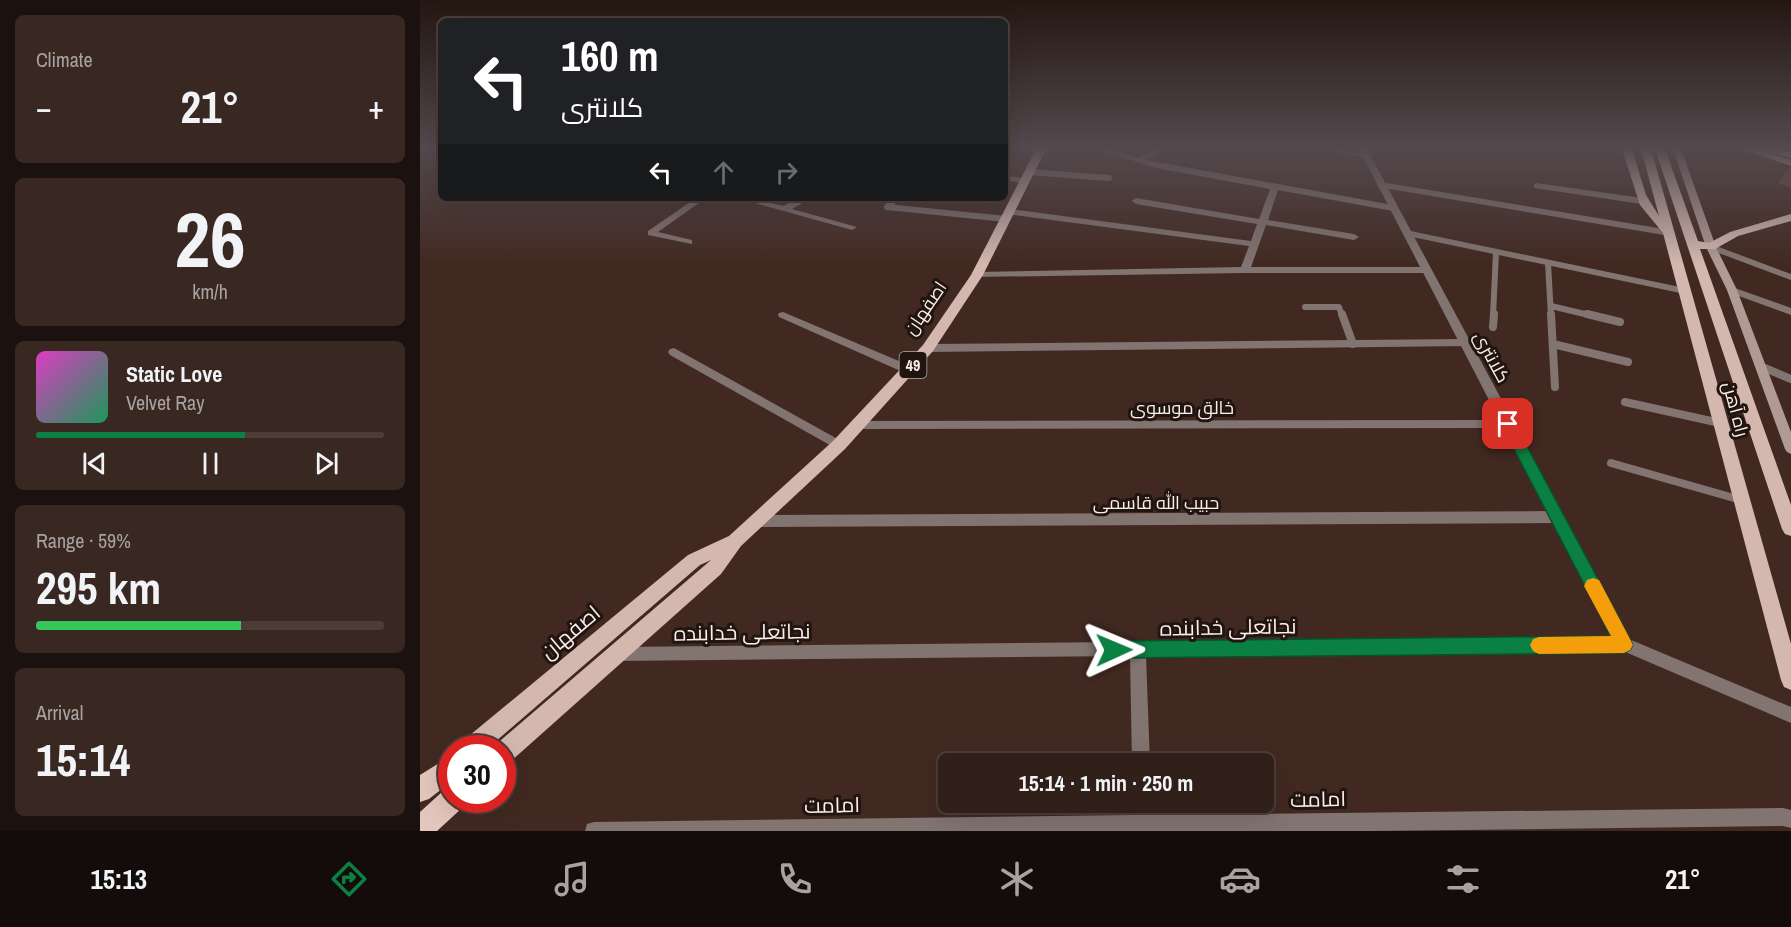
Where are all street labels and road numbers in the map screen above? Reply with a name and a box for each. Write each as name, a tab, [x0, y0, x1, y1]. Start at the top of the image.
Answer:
street label: اصفهان	[898, 276, 952, 340]
street label: کلانتری	[1468, 327, 1516, 387]
road number: 49	[900, 352, 926, 378]
street label: راه آهن	[1717, 379, 1755, 439]
street label: خالق موسوی	[1130, 395, 1234, 420]
street label: حبیب الله قاسمی	[1093, 490, 1219, 515]
street label: اصفهان	[534, 598, 606, 666]
street label: نجاتعلی خدابنده	[1159, 611, 1297, 643]
street label: نجاتعلی خدابنده	[673, 616, 811, 648]
street label: امامت	[1290, 784, 1346, 814]
street label: امامت	[804, 790, 860, 820]

